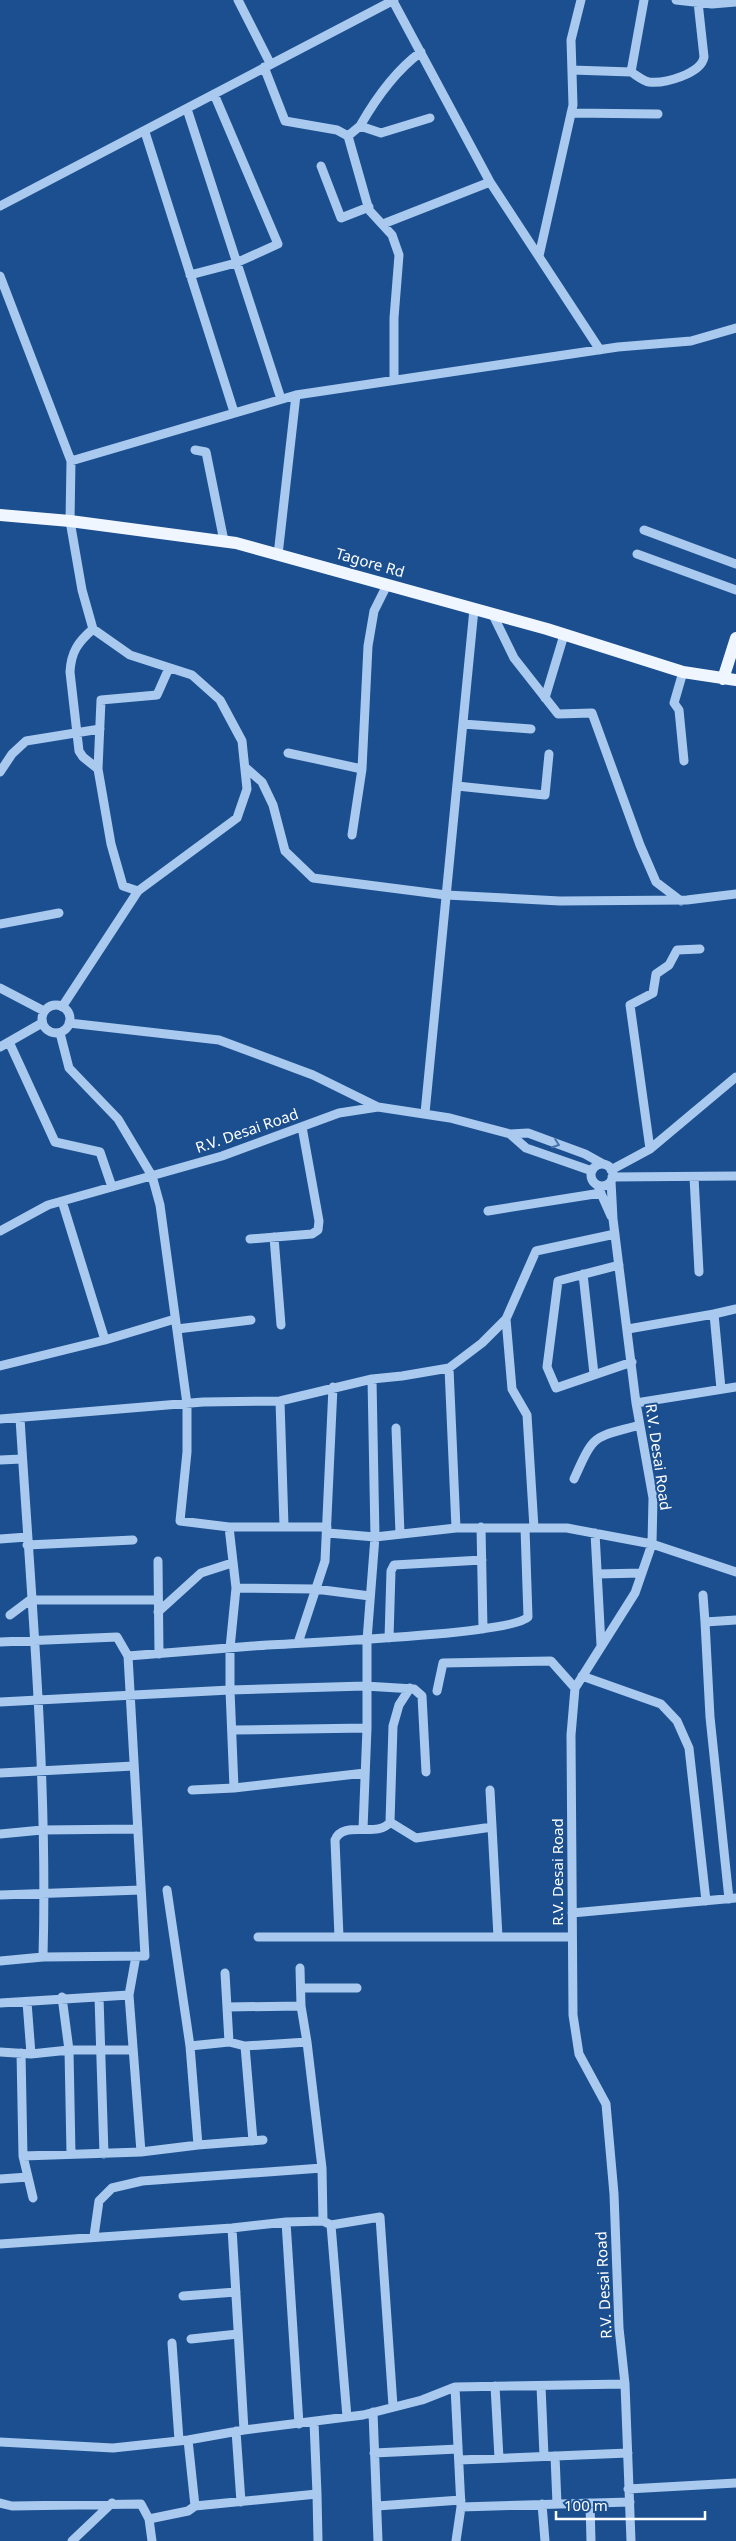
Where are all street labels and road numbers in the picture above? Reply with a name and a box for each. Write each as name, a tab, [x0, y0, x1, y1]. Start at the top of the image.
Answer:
street label: Tagore Rd	[334, 543, 407, 581]
street label: R.V. Desai Road	[193, 1103, 301, 1157]
street label: R.V. Desai Road	[642, 1402, 676, 1511]
street label: R.V. Desai Road	[547, 1818, 567, 1926]
street label: R.V. Desai Road	[590, 2231, 616, 2339]

